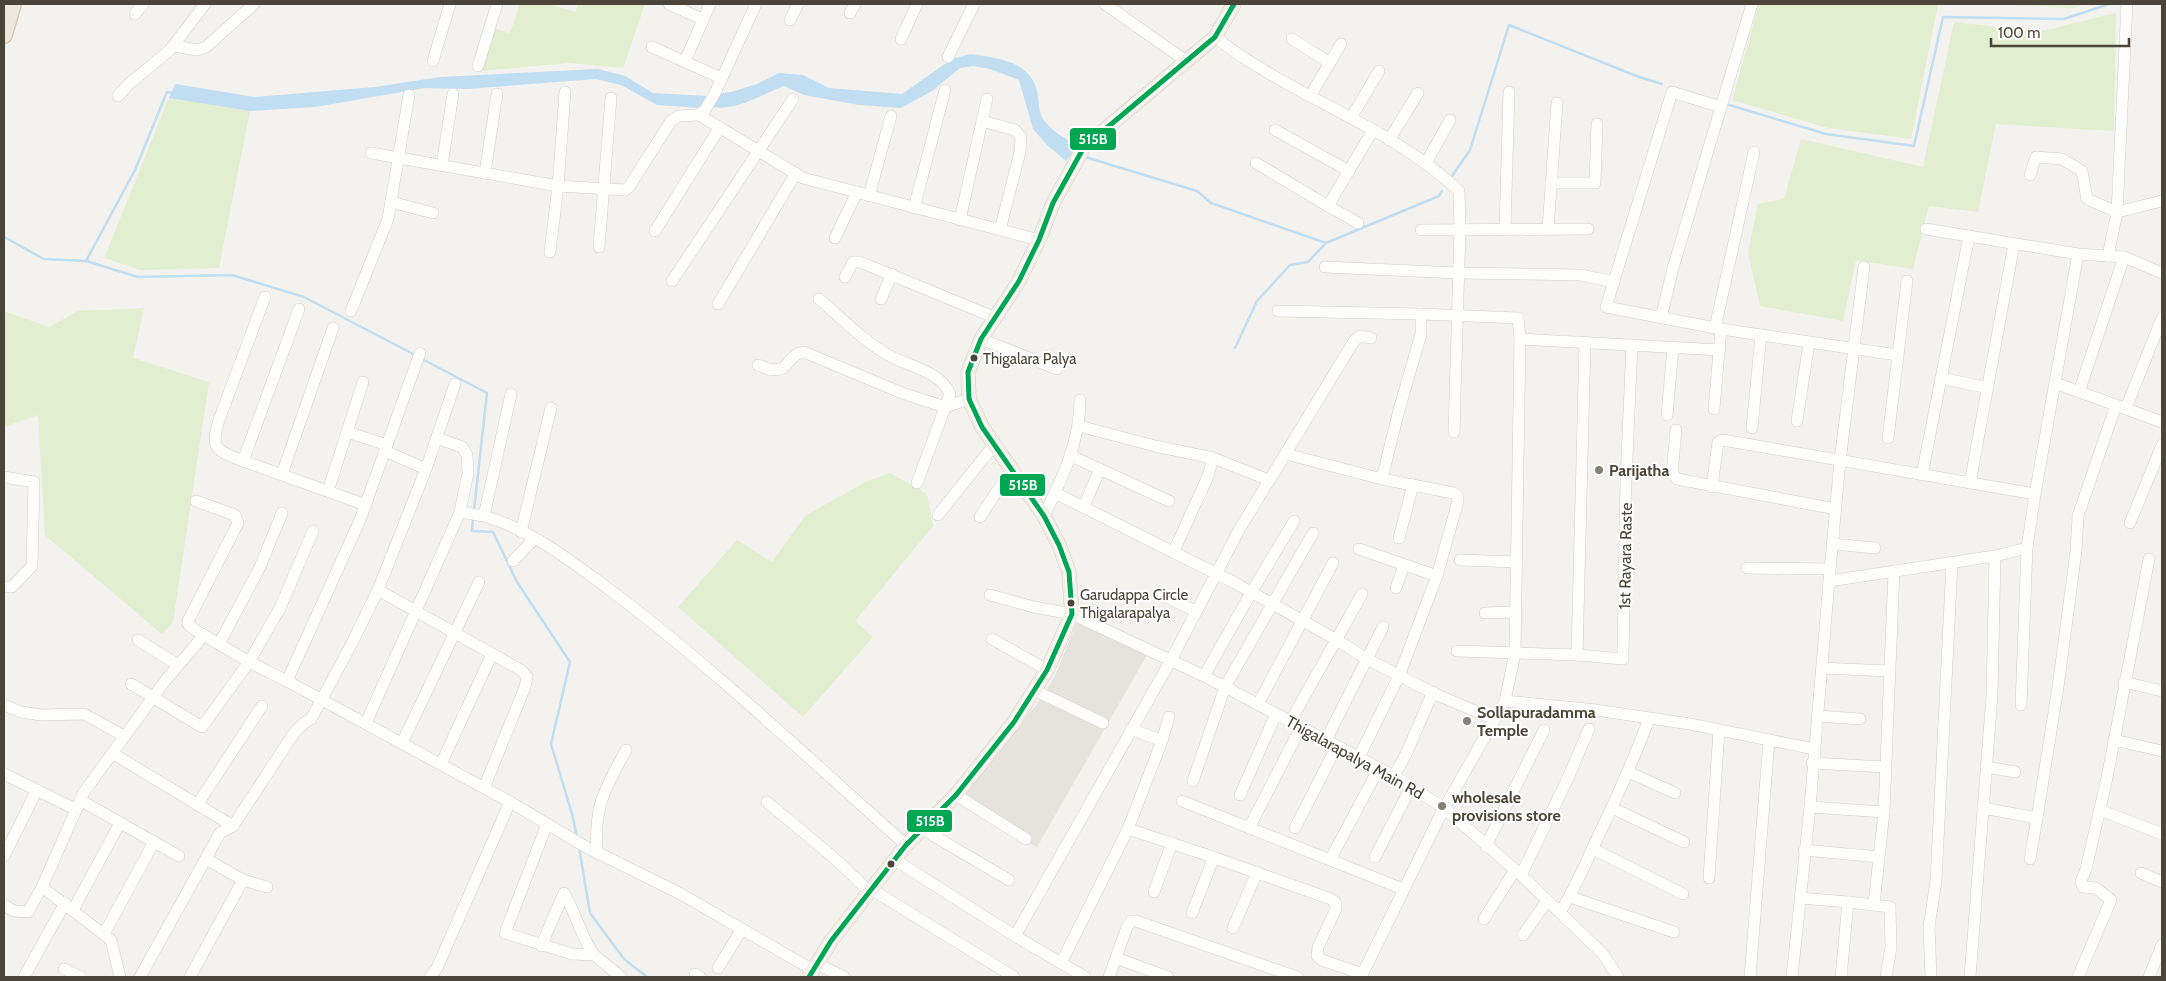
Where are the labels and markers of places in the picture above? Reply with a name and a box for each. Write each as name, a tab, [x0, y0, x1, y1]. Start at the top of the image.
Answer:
place label: Thigalara Palya	[983, 350, 1077, 368]
marker: Thigalara Palya	[969, 353, 979, 363]
place label: Parijatha	[1609, 461, 1669, 480]
marker: Parijatha	[1593, 464, 1605, 476]
place label: Garudappa Circle Thigalarapalya	[1080, 586, 1188, 622]
marker: Garudappa Circle Thigalarapalya	[1066, 598, 1076, 608]
place label: Sollapuradamma Temple	[1477, 703, 1596, 740]
marker: Sollapuradamma Temple	[1461, 715, 1473, 727]
place label: wholesale provisions store	[1452, 788, 1561, 825]
marker: wholesale provisions store	[1436, 800, 1448, 812]
unlabelled marker	[886, 859, 896, 869]

